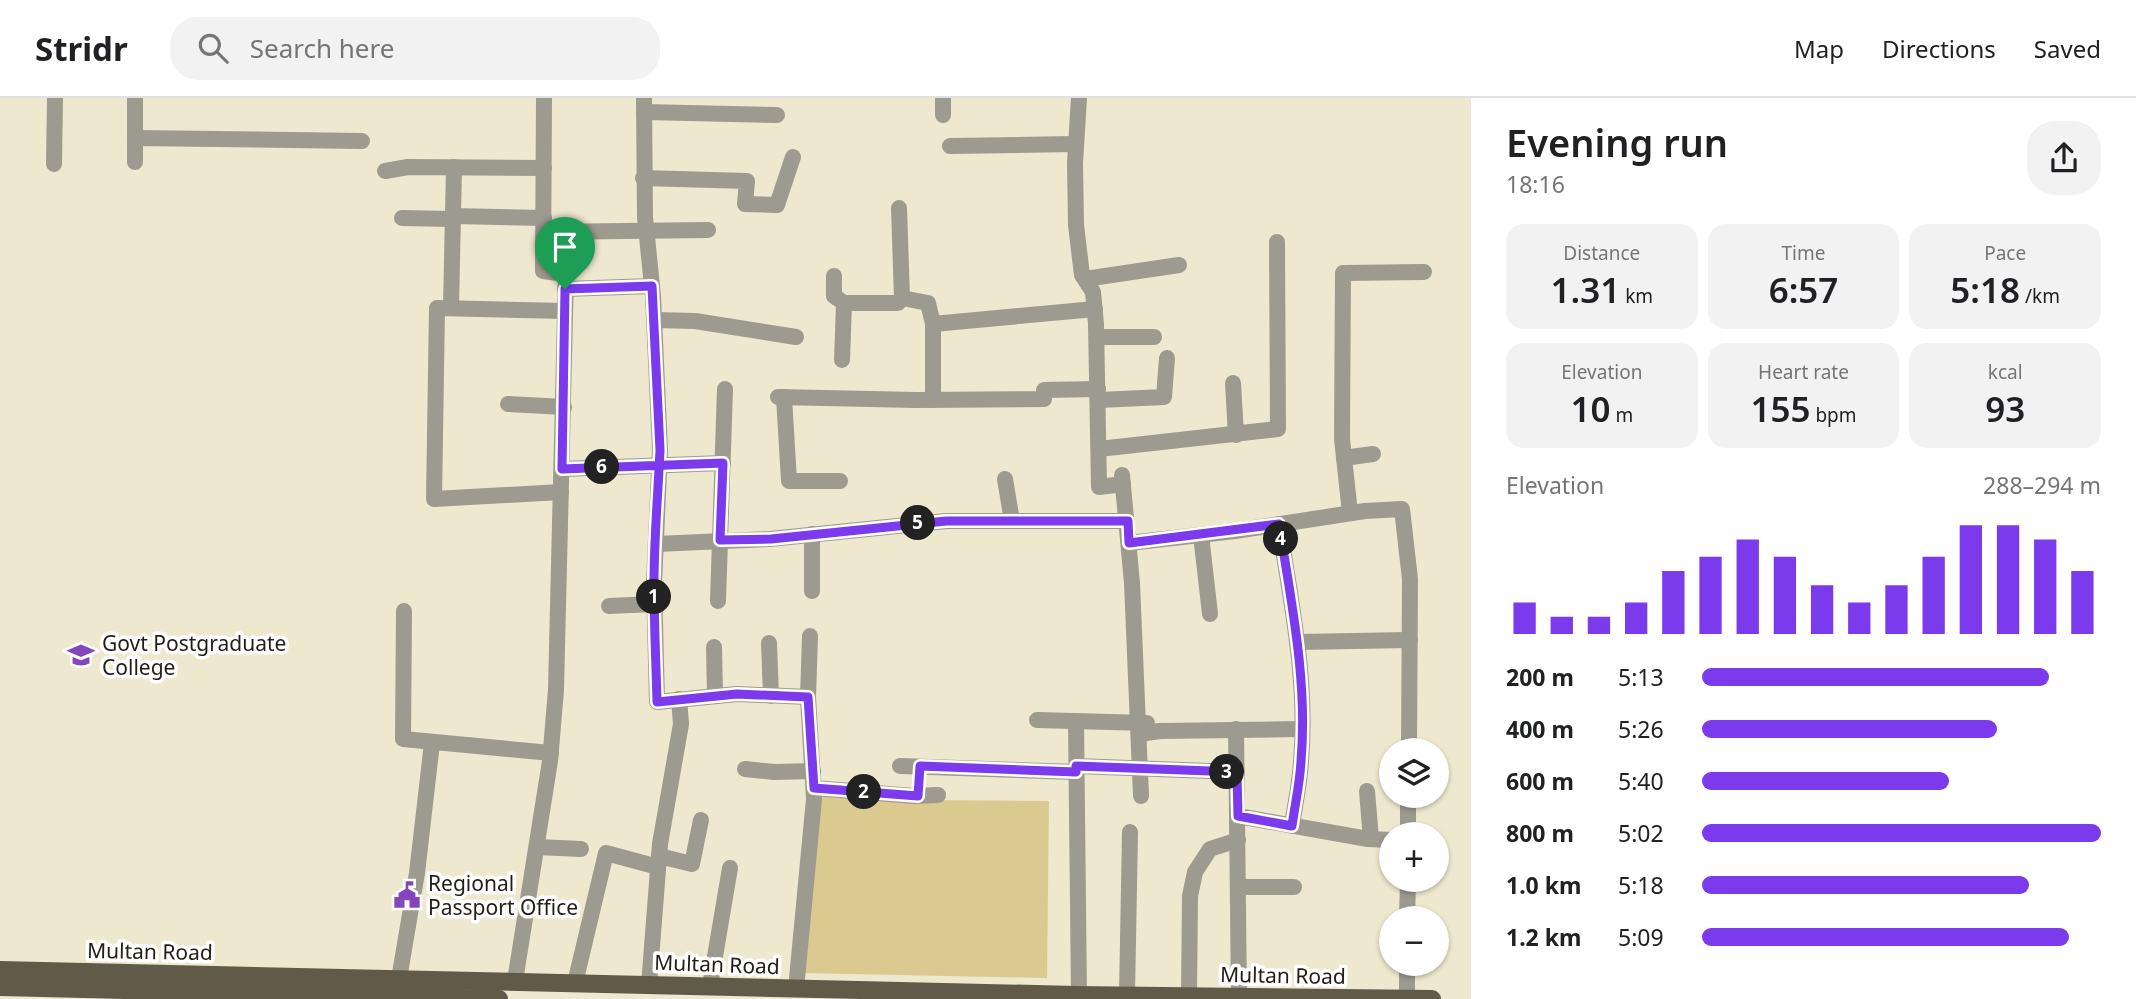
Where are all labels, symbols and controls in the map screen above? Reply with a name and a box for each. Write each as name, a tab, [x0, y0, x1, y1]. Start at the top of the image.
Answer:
search box	[170, 17, 660, 80]
text: Stridr	[35, 26, 128, 71]
icon: search	[194, 29, 232, 67]
text: Search here	[250, 30, 394, 66]
text: Map	[1794, 32, 1844, 65]
text: Directions	[1882, 32, 1996, 65]
text: Saved	[2034, 32, 2101, 65]
text: Evening run	[1506, 116, 1728, 168]
button: share	[2027, 121, 2101, 195]
text: 18:16	[1506, 168, 1565, 200]
pin	[535, 217, 595, 289]
icon: arrive	[546, 228, 584, 266]
text: Distance	[1563, 240, 1640, 266]
text: Time	[1782, 240, 1825, 266]
text: Pace	[1984, 240, 2026, 266]
text: 1.31	[1551, 266, 1620, 313]
text: 6:57	[1769, 266, 1838, 313]
text: 5:18	[1950, 266, 2020, 313]
text: km	[1620, 283, 1653, 309]
text: /km	[2020, 283, 2060, 309]
text: Elevation	[1561, 359, 1642, 385]
text: Heart rate	[1758, 359, 1849, 385]
text: kcal	[1988, 359, 2023, 385]
text: 10	[1570, 385, 1610, 432]
text: 155	[1750, 385, 1810, 432]
text: 93	[1985, 385, 2025, 432]
text: m	[1610, 402, 1633, 428]
text: bpm	[1810, 402, 1857, 428]
pin: 6	[584, 450, 620, 484]
text: 6	[596, 453, 607, 479]
text: Elevation	[1506, 469, 1604, 501]
text: 288–294 m	[1983, 469, 2101, 501]
pin: 5	[900, 506, 936, 540]
text: 5	[912, 509, 923, 535]
pin: 4	[1264, 522, 1298, 556]
text: 4	[1275, 525, 1286, 551]
pin: 1	[636, 580, 672, 614]
text: 1	[648, 583, 659, 609]
place label: Govt Postgraduate College	[102, 629, 286, 681]
school or university icon: Govt Postgraduate College	[66, 640, 96, 670]
text: 200 m	[1506, 661, 1574, 693]
text: 5:13	[1618, 661, 1664, 693]
text: 400 m	[1506, 713, 1574, 745]
text: 5:26	[1618, 713, 1664, 745]
map controls	[1379, 738, 1449, 976]
button: layers	[1379, 738, 1449, 808]
pin: 3	[1210, 754, 1244, 790]
text: 3	[1221, 758, 1232, 784]
text: 600 m	[1506, 765, 1574, 797]
text: 5:40	[1618, 765, 1664, 797]
pin: 2	[846, 774, 882, 810]
text: 2	[858, 778, 869, 804]
text: 800 m	[1506, 817, 1574, 849]
text: 5:02	[1618, 817, 1664, 849]
button: +	[1379, 822, 1449, 892]
place label: Regional Passport Office	[428, 869, 578, 921]
text: 1.0 km	[1506, 869, 1581, 901]
text: 5:18	[1618, 869, 1664, 901]
public building icon: Regional Passport Office	[392, 880, 422, 910]
button: −	[1379, 906, 1449, 976]
text: 1.2 km	[1506, 921, 1581, 953]
text: 5:09	[1618, 921, 1664, 953]
street label: Multan Road	[87, 936, 213, 966]
street label: Multan Road	[654, 948, 780, 980]
street label: Multan Road	[1220, 960, 1346, 990]

